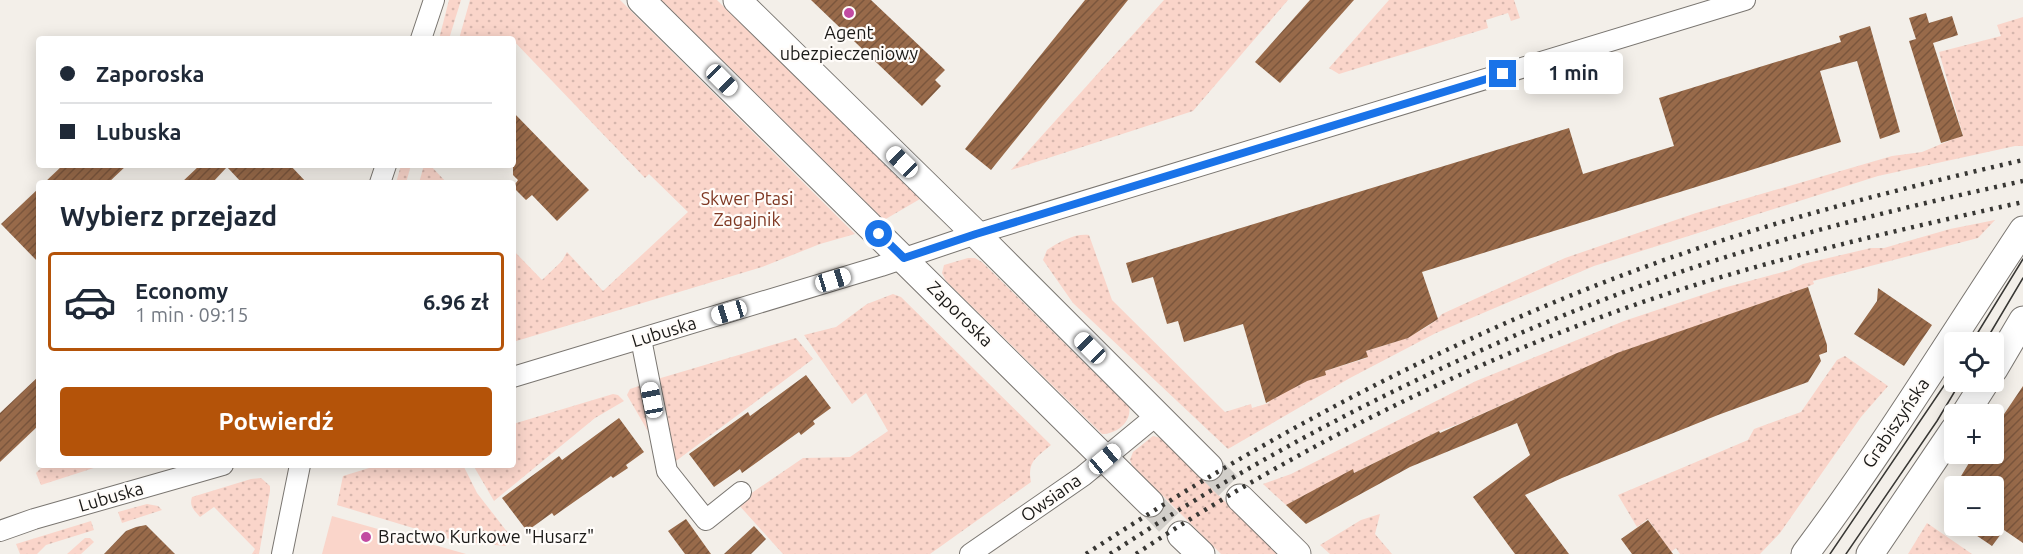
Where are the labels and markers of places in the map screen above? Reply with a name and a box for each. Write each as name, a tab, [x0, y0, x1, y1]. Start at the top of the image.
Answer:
marker: Agent ubezpieczeniowy	[842, 6, 856, 20]
place label: Agent ubezpieczeniowy	[780, 22, 919, 63]
place label: Bractwo Kurkowe "Husarz"	[378, 526, 594, 546]
marker: Bractwo Kurkowe "Husarz"	[359, 530, 373, 544]

